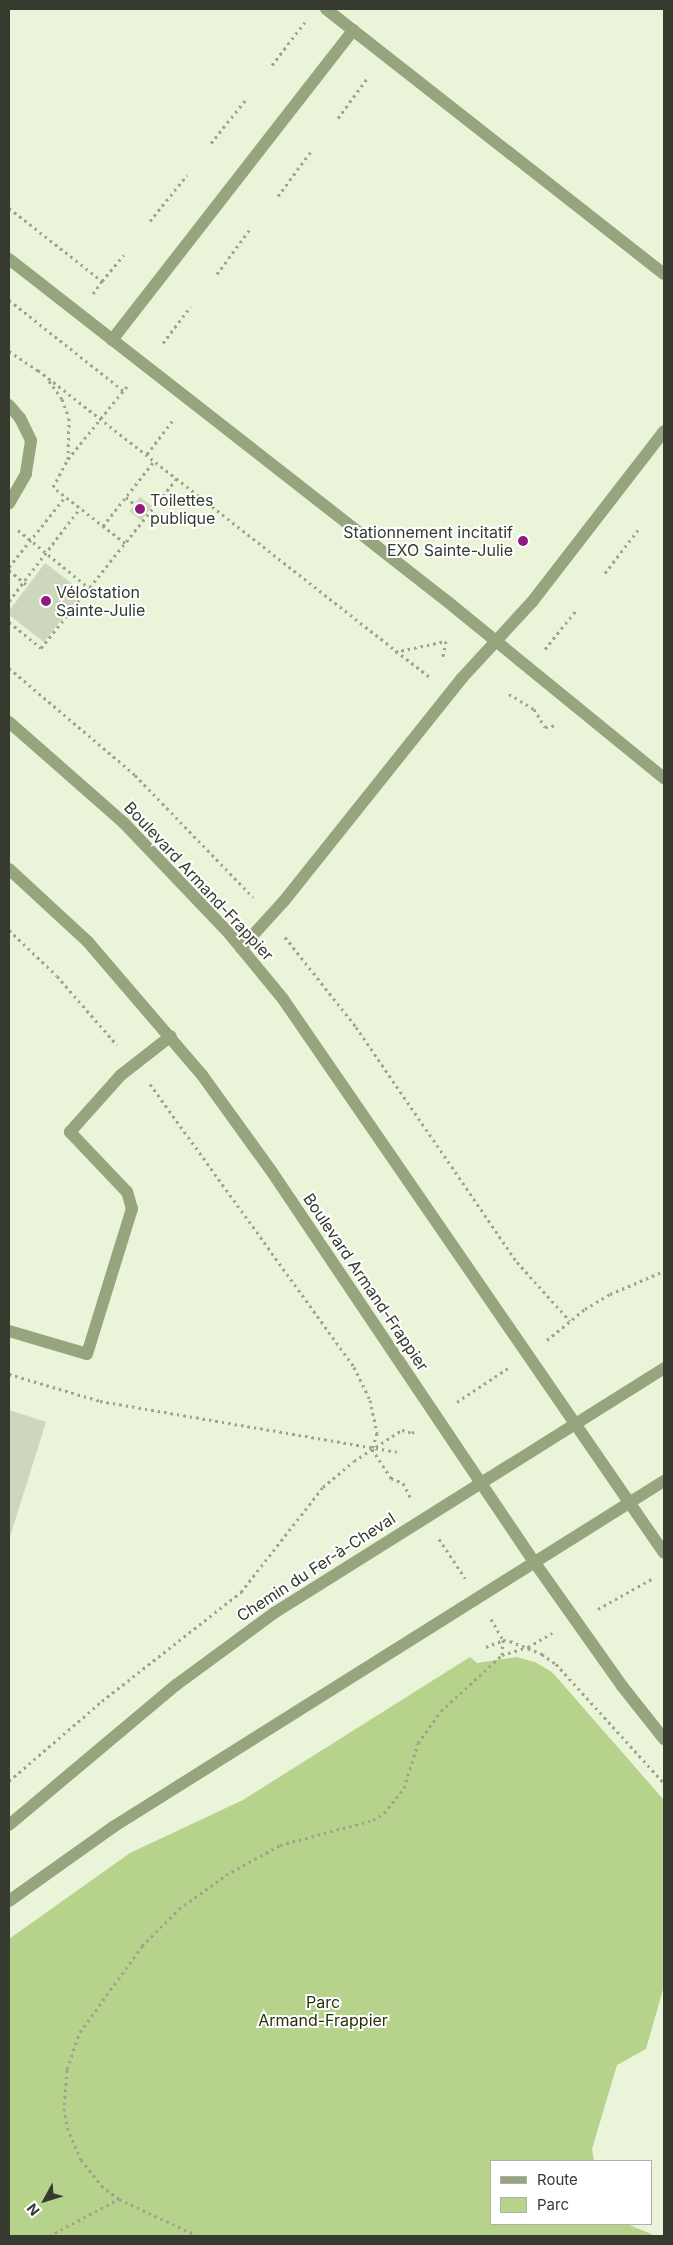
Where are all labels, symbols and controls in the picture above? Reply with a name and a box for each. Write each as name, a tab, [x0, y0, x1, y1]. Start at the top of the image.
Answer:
place label: Toilettes publique	[150, 490, 215, 528]
marker: Toilettes publique	[134, 503, 146, 515]
place label: Stationnement incitatif EXO Sainte-Julie	[343, 522, 513, 560]
marker: Stationnement incitatif EXO Sainte-Julie	[517, 535, 529, 547]
place label: Vélostation Sainte-Julie	[56, 582, 145, 620]
marker: Vélostation Sainte-Julie	[40, 595, 52, 607]
street label: Boulevard Armand-Frappier	[120, 798, 278, 964]
street label: Boulevard Armand-Frappier	[299, 1190, 433, 1374]
street label: Chemin du Fer-à-Cheval	[233, 1509, 399, 1625]
park label: Parc Armand-Frappier	[258, 1992, 388, 2030]
legend	[490, 2160, 653, 2225]
text: Route	[537, 2170, 578, 2189]
north arrow	[20, 2175, 70, 2225]
text: Parc	[537, 2195, 569, 2214]
text: N	[23, 2200, 43, 2219]

